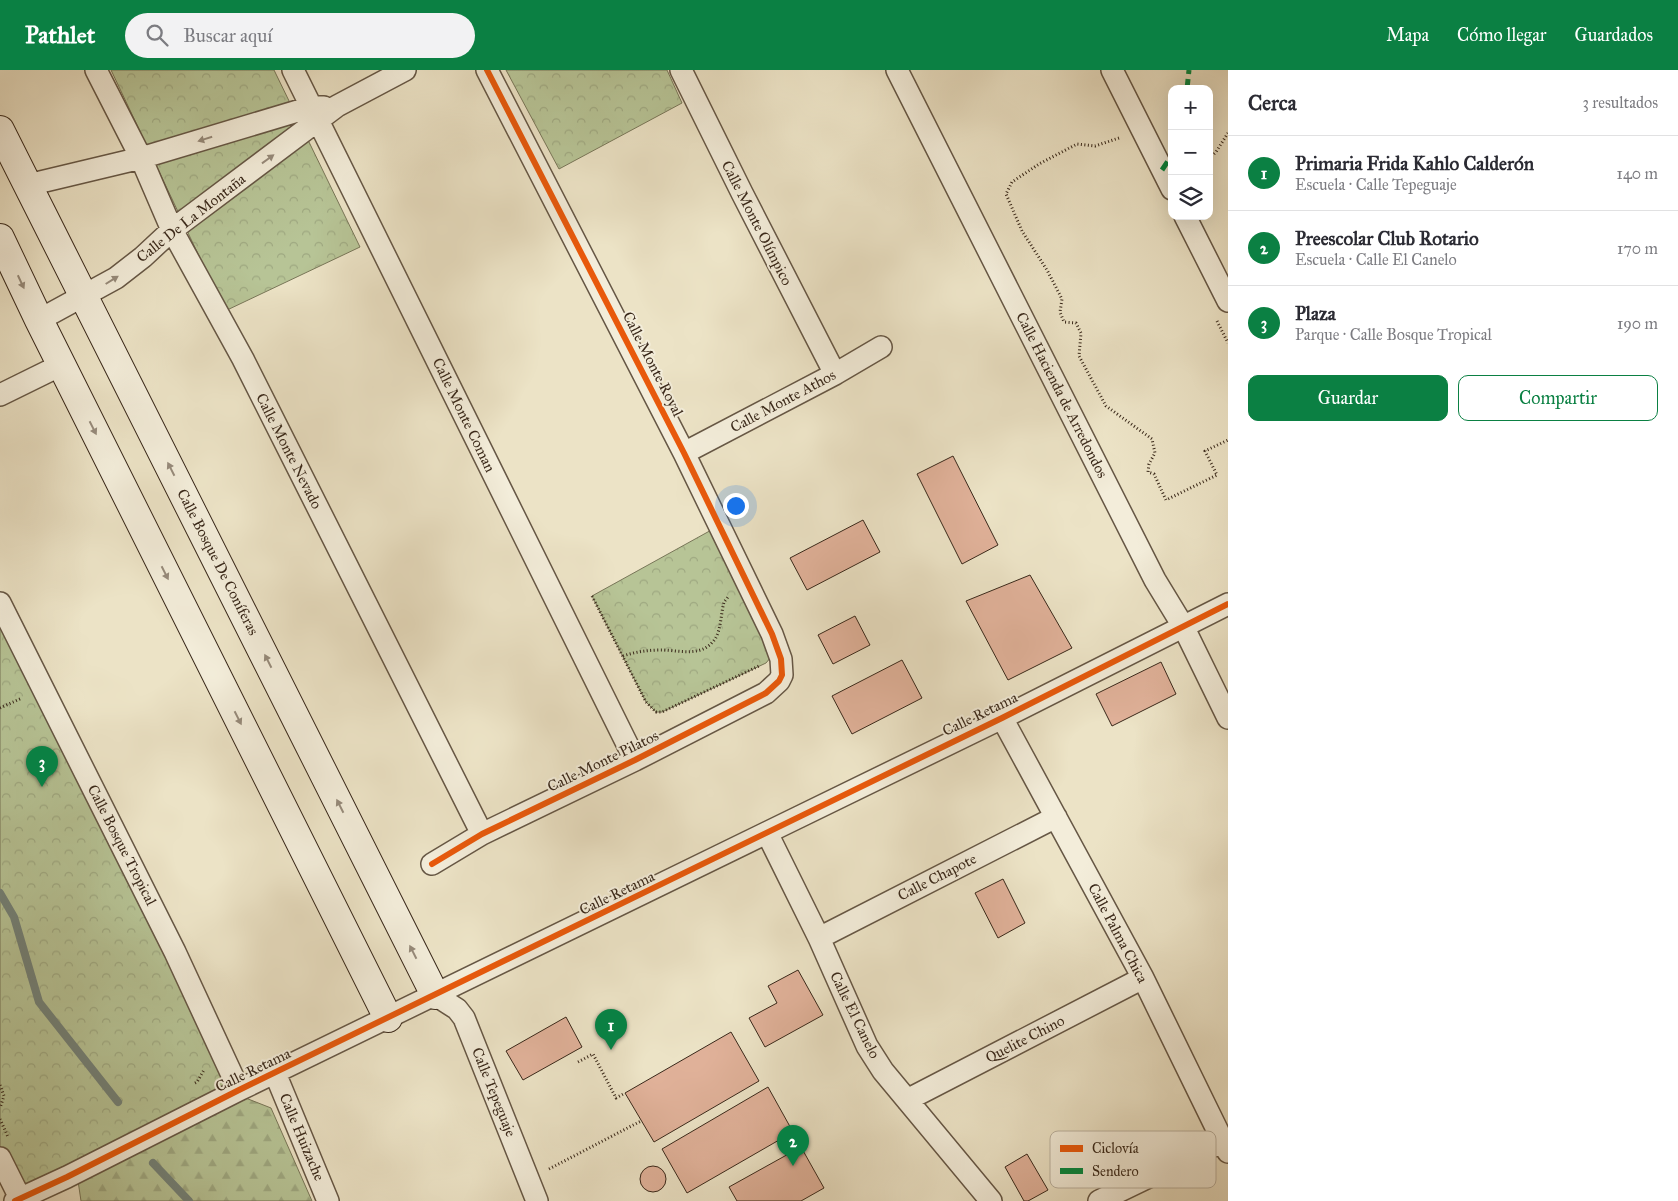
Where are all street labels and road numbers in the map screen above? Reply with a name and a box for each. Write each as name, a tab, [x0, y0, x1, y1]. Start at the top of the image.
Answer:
street label: Calle Monte Olímpico	[718, 158, 796, 289]
street label: Calle De La Montaña	[133, 170, 250, 266]
street label: Calle Monte Royal	[619, 309, 688, 420]
street label: Calle Hacienda de Arredondos	[1012, 309, 1112, 481]
street label: Calle Monte Coman	[429, 355, 499, 475]
street label: Calle Monte Athos	[727, 366, 839, 436]
street label: Calle Monte Nevado	[252, 390, 326, 512]
street label: Calle Bosque De Coníferas	[172, 486, 263, 639]
street label: Calle Retama	[939, 688, 1021, 740]
street label: Calle Monte Pilatos	[544, 726, 662, 796]
street label: Calle Bosque Tropical	[83, 782, 161, 910]
street label: Calle Chapote	[895, 850, 979, 904]
street label: Calle Retama	[576, 867, 658, 919]
street label: Calle Palma Chica	[1084, 880, 1152, 986]
street label: Calle El Canelo	[826, 968, 884, 1062]
street label: Quelite Chino	[983, 1011, 1068, 1067]
street label: Calle Retama	[212, 1044, 294, 1096]
street label: Calle Tepeguaje	[468, 1045, 520, 1139]
street label: Calle Huizache	[276, 1091, 328, 1183]

